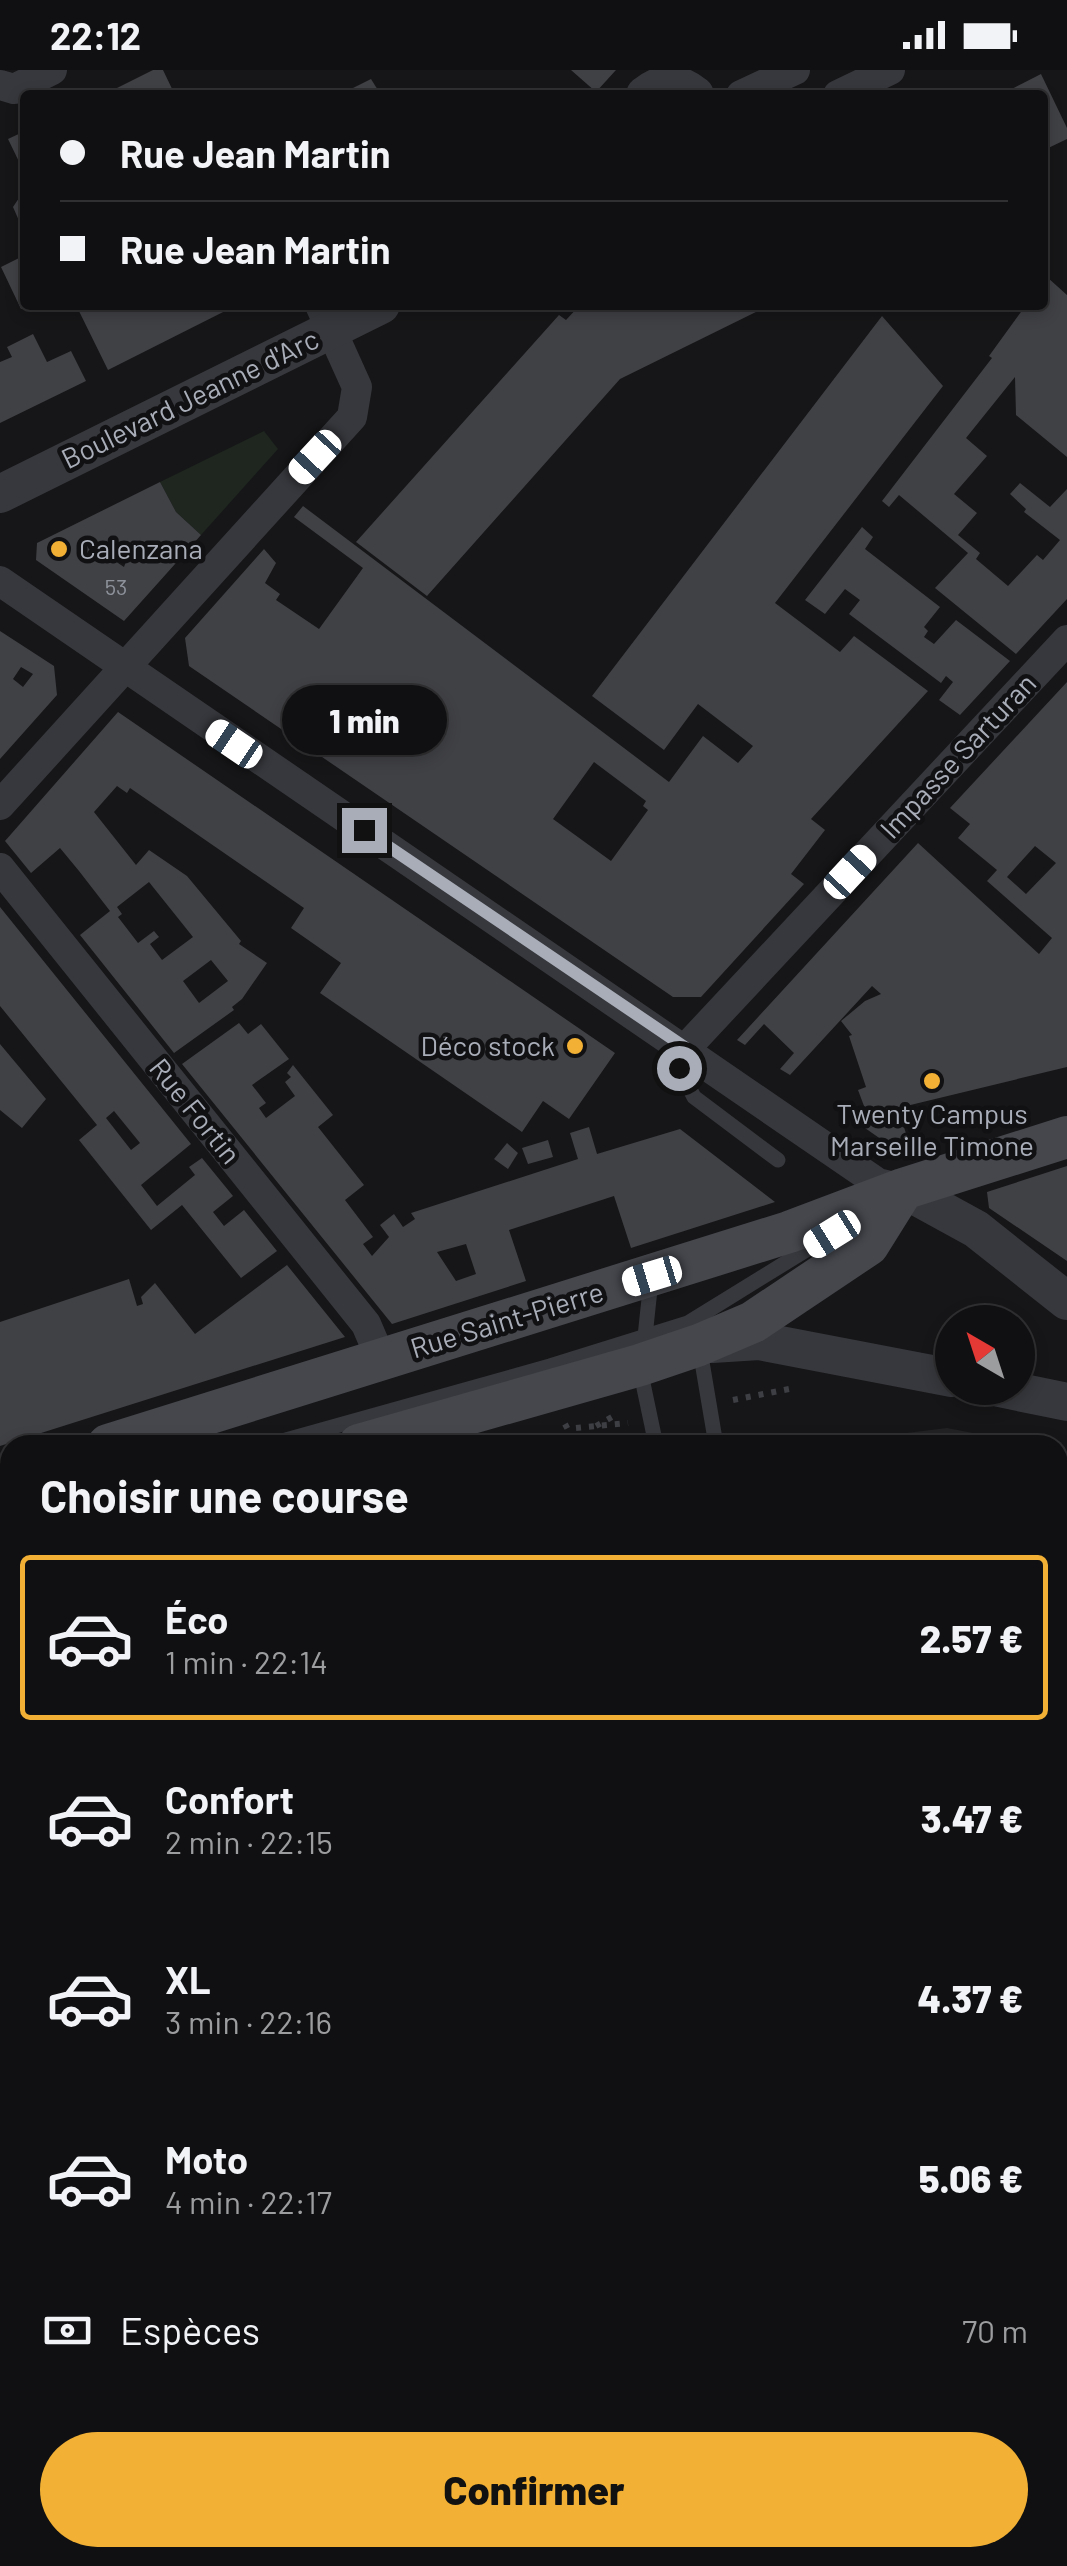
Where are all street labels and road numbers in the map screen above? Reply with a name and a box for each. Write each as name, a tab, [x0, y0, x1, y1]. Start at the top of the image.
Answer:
street label: Boulevard Jeanne d'Arc	[55, 321, 324, 475]
street label: Impasse Sarturan	[872, 666, 1042, 845]
street label: Rue Fortin	[143, 1051, 249, 1170]
street label: Rue Saint-Pierre	[406, 1274, 607, 1365]

